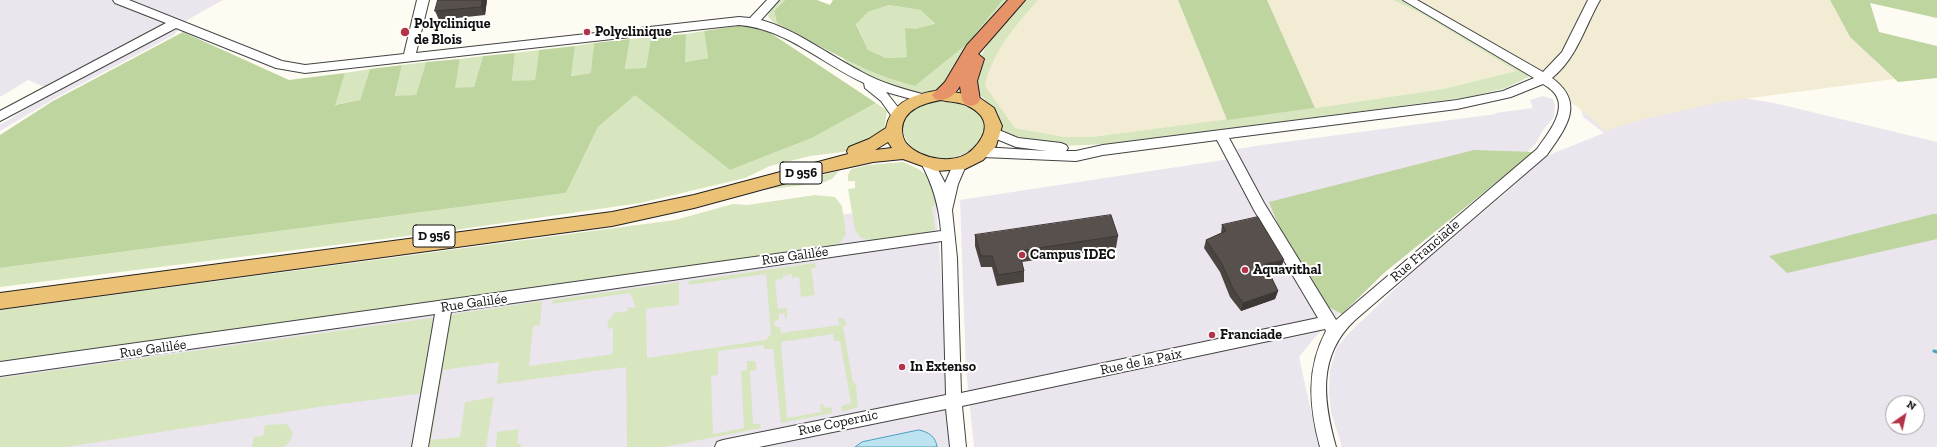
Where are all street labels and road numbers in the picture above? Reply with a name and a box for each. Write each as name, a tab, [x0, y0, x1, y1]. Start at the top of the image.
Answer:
road number: D 956	[780, 162, 822, 184]
street label: Rue Franciade	[1387, 216, 1463, 286]
road number: D 956	[413, 225, 455, 247]
street label: Rue Galilée	[761, 243, 829, 269]
street label: Rue Galilée	[440, 290, 508, 316]
street label: Rue Galilée	[119, 336, 187, 362]
street label: Rue de la Paix	[1099, 345, 1183, 379]
street label: Rue Copernic	[797, 406, 879, 440]

